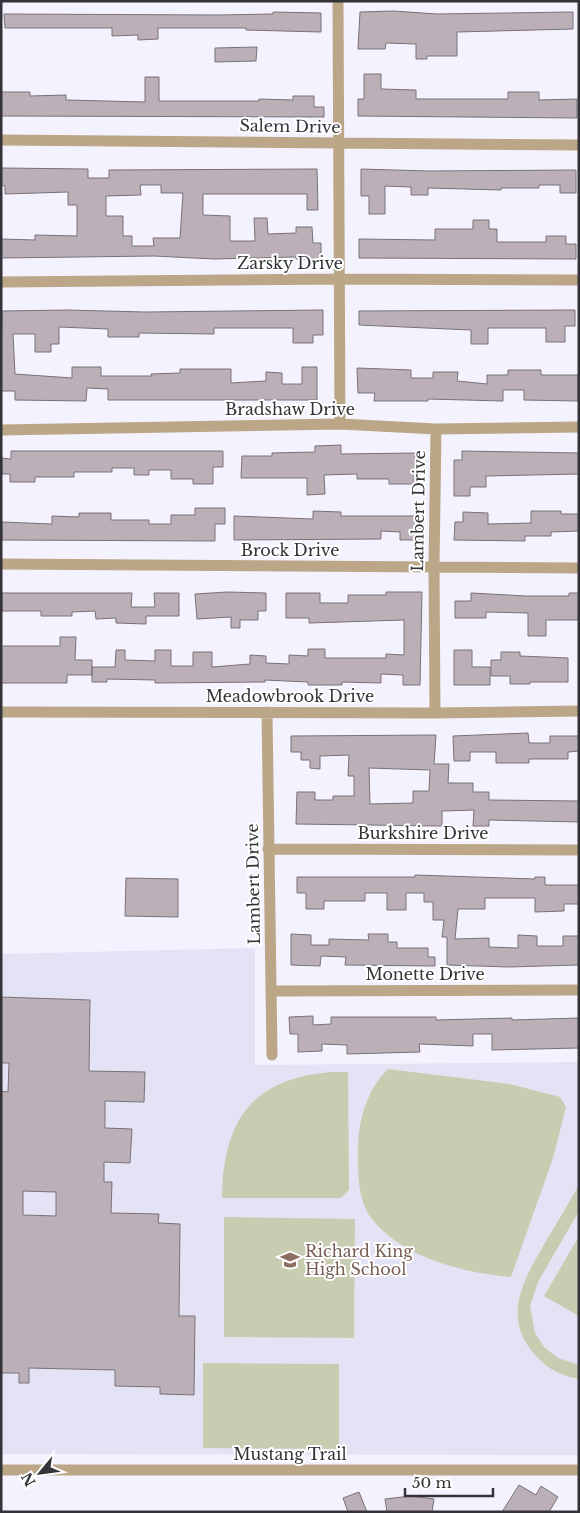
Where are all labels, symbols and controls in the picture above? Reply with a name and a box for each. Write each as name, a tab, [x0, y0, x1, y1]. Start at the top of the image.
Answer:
street label: Salem Drive	[239, 115, 341, 137]
street label: Zarsky Drive	[237, 253, 343, 273]
street label: Bradshaw Drive	[225, 399, 355, 419]
street label: Lambert Drive	[407, 450, 429, 572]
street label: Brock Drive	[241, 540, 339, 560]
street label: Meadowbrook Drive	[206, 686, 374, 706]
street label: Lambert Drive	[242, 823, 264, 945]
street label: Burkshire Drive	[357, 823, 489, 843]
street label: Monette Drive	[365, 964, 485, 984]
place label: Richard King High School	[305, 1241, 413, 1279]
school or university icon: Richard King High School	[279, 1249, 301, 1271]
street label: Mustang Trail	[233, 1444, 347, 1464]
north arrow	[15, 1448, 65, 1498]
scale bar	[405, 1466, 492, 1498]
text: N	[18, 1469, 40, 1489]
text: 50 m	[412, 1473, 452, 1492]

